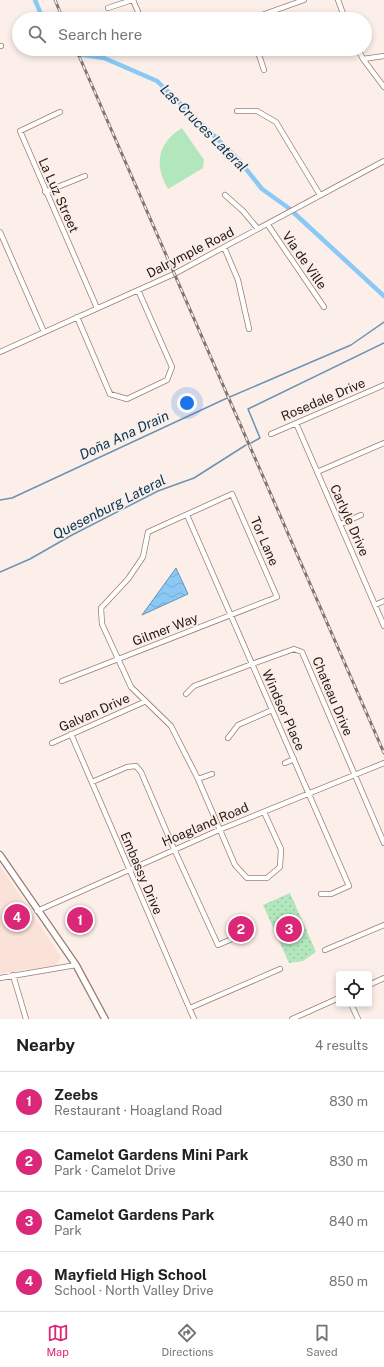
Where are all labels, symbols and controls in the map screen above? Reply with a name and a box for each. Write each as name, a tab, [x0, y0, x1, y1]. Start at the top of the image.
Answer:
search box	[12, 12, 372, 56]
icon: search	[26, 23, 48, 45]
text: Search here	[58, 26, 142, 43]
water label: Las Cruces Lateral	[157, 81, 251, 175]
street label: La Luz Street	[35, 156, 82, 235]
street label: Dalrymple Road	[144, 224, 236, 281]
street label: Via de Ville	[279, 229, 330, 292]
street label: Rosedale Drive	[279, 375, 368, 424]
your location	[177, 393, 197, 413]
water label: Doña Ana Drain	[77, 407, 172, 463]
water label: Quesenburg Lateral	[50, 472, 168, 542]
street label: Carlyle Drive	[327, 482, 372, 558]
street label: Tor Lane	[248, 514, 282, 568]
street label: Gilmer Way	[130, 610, 200, 649]
street label: Chateau Drive	[309, 654, 356, 738]
street label: Windsor Place	[259, 667, 308, 753]
street label: Galvan Drive	[57, 690, 132, 735]
street label: Hoagland Road	[160, 799, 251, 849]
street label: Embassy Drive	[117, 830, 166, 917]
pin: 4	[4, 902, 30, 932]
pin: 1	[67, 905, 93, 935]
pin: 2	[228, 914, 254, 944]
pin: 3	[276, 914, 302, 944]
map controls	[336, 971, 372, 1007]
button: locate	[336, 971, 372, 1007]
text: Nearby	[16, 1035, 75, 1055]
text: 4 results	[315, 1038, 368, 1053]
text: Zeebs	[54, 1086, 98, 1103]
text: 1	[26, 1094, 32, 1109]
text: 830 m	[329, 1094, 368, 1109]
text: Restaurant · Hoagland Road	[54, 1103, 222, 1118]
text: Camelot Gardens Mini Park	[54, 1146, 249, 1163]
text: 2	[25, 1154, 33, 1169]
text: 830 m	[329, 1154, 368, 1169]
text: Park · Camelot Drive	[54, 1163, 176, 1178]
text: Camelot Gardens Park	[54, 1206, 214, 1223]
text: 3	[25, 1214, 33, 1229]
text: 840 m	[329, 1214, 368, 1229]
text: Park	[54, 1223, 82, 1238]
text: Mayfield High School	[54, 1266, 207, 1283]
text: 4	[25, 1274, 33, 1289]
text: 850 m	[329, 1274, 368, 1289]
text: School · North Valley Drive	[54, 1283, 214, 1298]
tab: Map	[46, 1322, 69, 1358]
tab: Directions	[162, 1322, 213, 1358]
tab: Saved	[306, 1322, 338, 1358]

